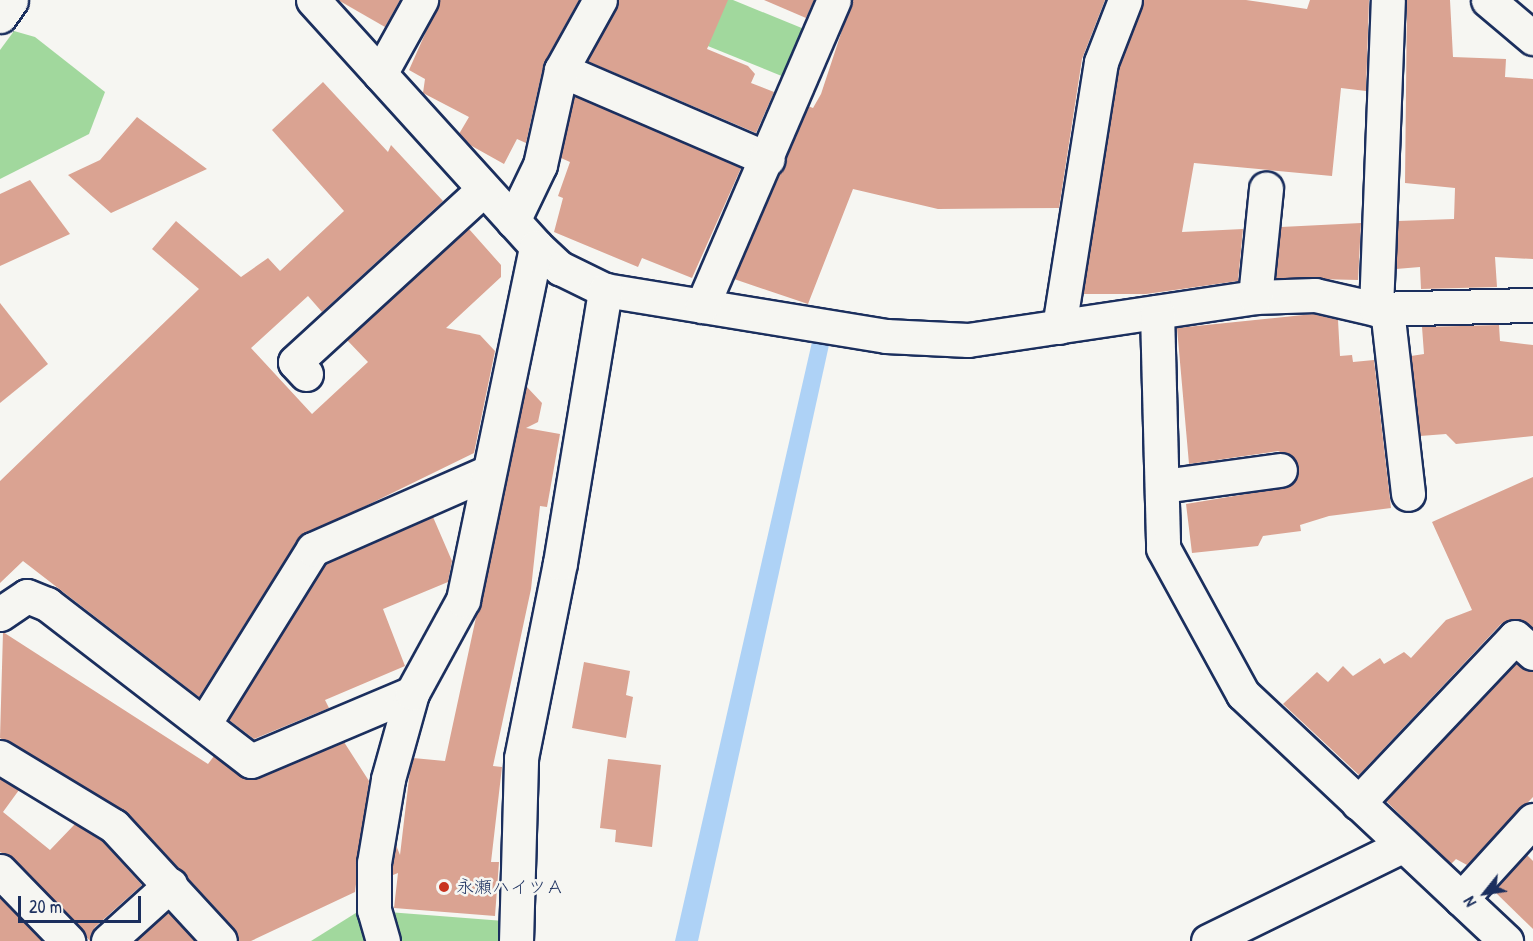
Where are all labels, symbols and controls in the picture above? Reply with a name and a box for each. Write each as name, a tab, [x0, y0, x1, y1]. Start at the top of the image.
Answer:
north arrow	[1455, 863, 1515, 923]
place label: 永瀬ハイツＡ	[456, 876, 564, 898]
marker: 永瀬ハイツＡ	[437, 880, 451, 894]
scale bar	[21, 884, 144, 922]
text: N	[1458, 893, 1481, 911]
text: 20 m	[29, 894, 62, 919]

